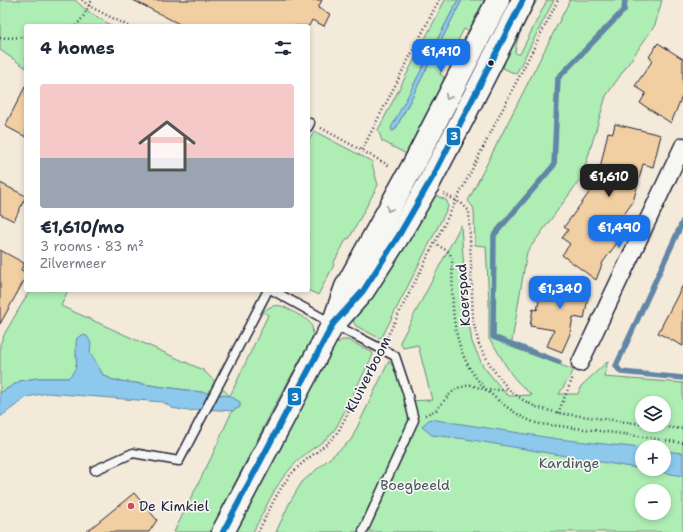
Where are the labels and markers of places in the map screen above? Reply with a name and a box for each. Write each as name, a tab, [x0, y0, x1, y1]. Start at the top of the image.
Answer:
pin: €1,410	[408, 39, 474, 73]
unlabelled marker	[486, 58, 496, 68]
pin: €1,610	[576, 164, 642, 198]
pin: €1,490	[586, 215, 652, 249]
pin: €1,340	[527, 276, 593, 310]
place label: De Kimkiel	[139, 497, 210, 515]
marker: De Kimkiel	[126, 501, 136, 511]

